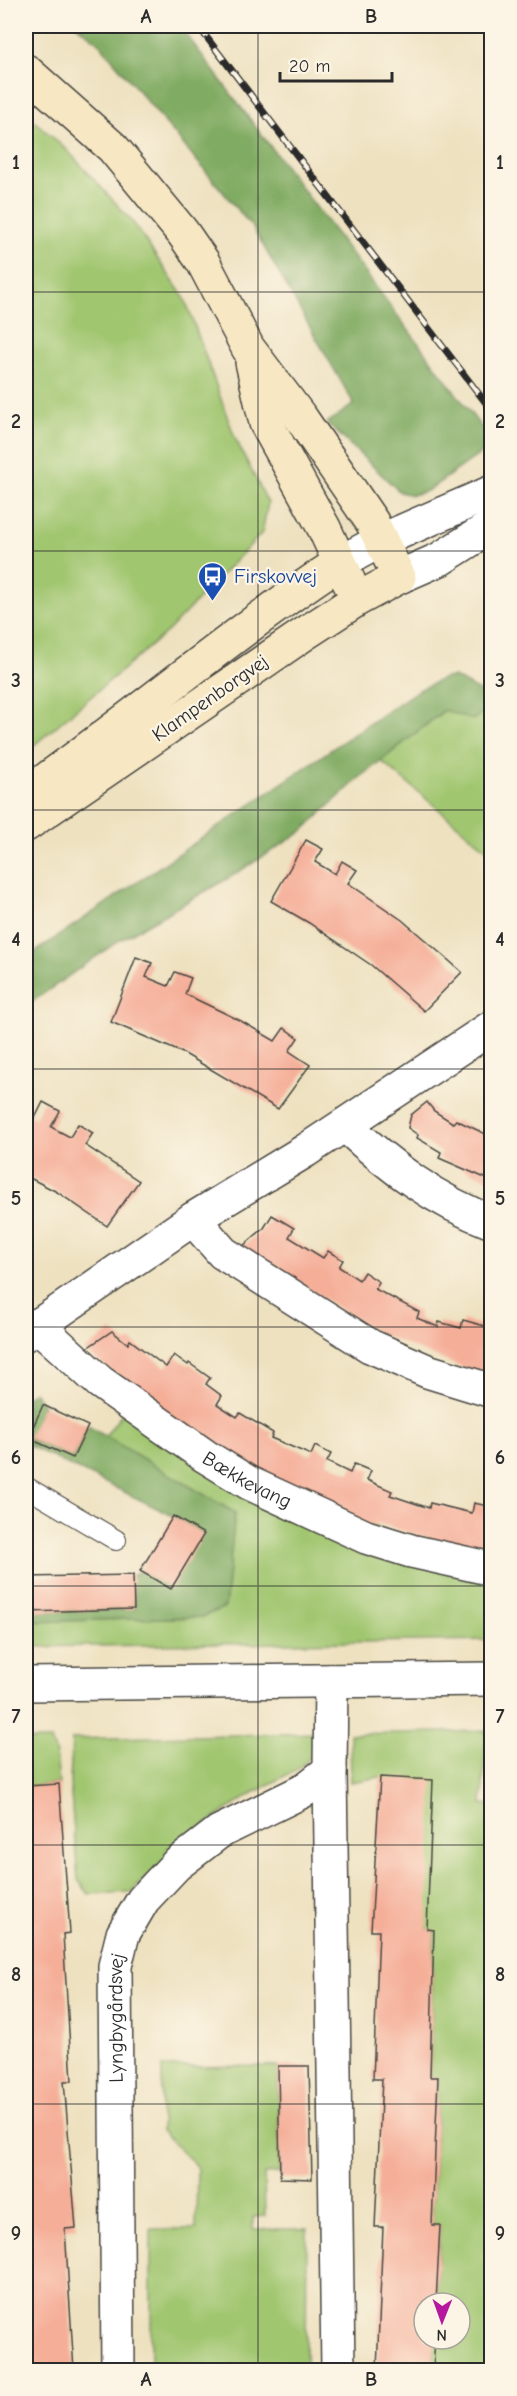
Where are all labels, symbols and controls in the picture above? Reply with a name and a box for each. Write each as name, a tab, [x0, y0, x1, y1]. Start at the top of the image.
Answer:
text: A	[140, 5, 152, 28]
text: B	[365, 5, 377, 28]
scale bar	[280, 45, 392, 83]
text: 20 m	[289, 56, 330, 77]
text: 1	[12, 151, 20, 174]
text: 1	[496, 151, 504, 174]
text: 2	[11, 410, 21, 433]
text: 2	[495, 410, 505, 433]
bus stop icon: Firskovvej	[197, 560, 229, 602]
place label: Firskovvej	[234, 565, 317, 588]
street label: Klampenborgvej	[148, 650, 272, 746]
text: 3	[11, 669, 21, 692]
text: 3	[495, 669, 505, 692]
text: 4	[11, 928, 21, 951]
text: 4	[495, 928, 505, 951]
text: 5	[11, 1187, 21, 1210]
text: 5	[495, 1187, 505, 1210]
text: 6	[11, 1446, 21, 1469]
street label: Bækkevang	[199, 1446, 295, 1513]
text: 6	[495, 1446, 505, 1469]
text: 7	[12, 1705, 21, 1728]
text: 7	[496, 1705, 505, 1728]
street label: Lyngbygårdsvej	[103, 1951, 129, 2083]
text: 8	[11, 1963, 21, 1986]
text: 8	[495, 1963, 505, 1986]
text: 9	[11, 2222, 21, 2245]
text: 9	[495, 2222, 505, 2245]
north arrow	[412, 2291, 472, 2351]
text: N	[436, 2326, 447, 2344]
text: A	[140, 2368, 152, 2391]
text: B	[365, 2368, 377, 2391]

